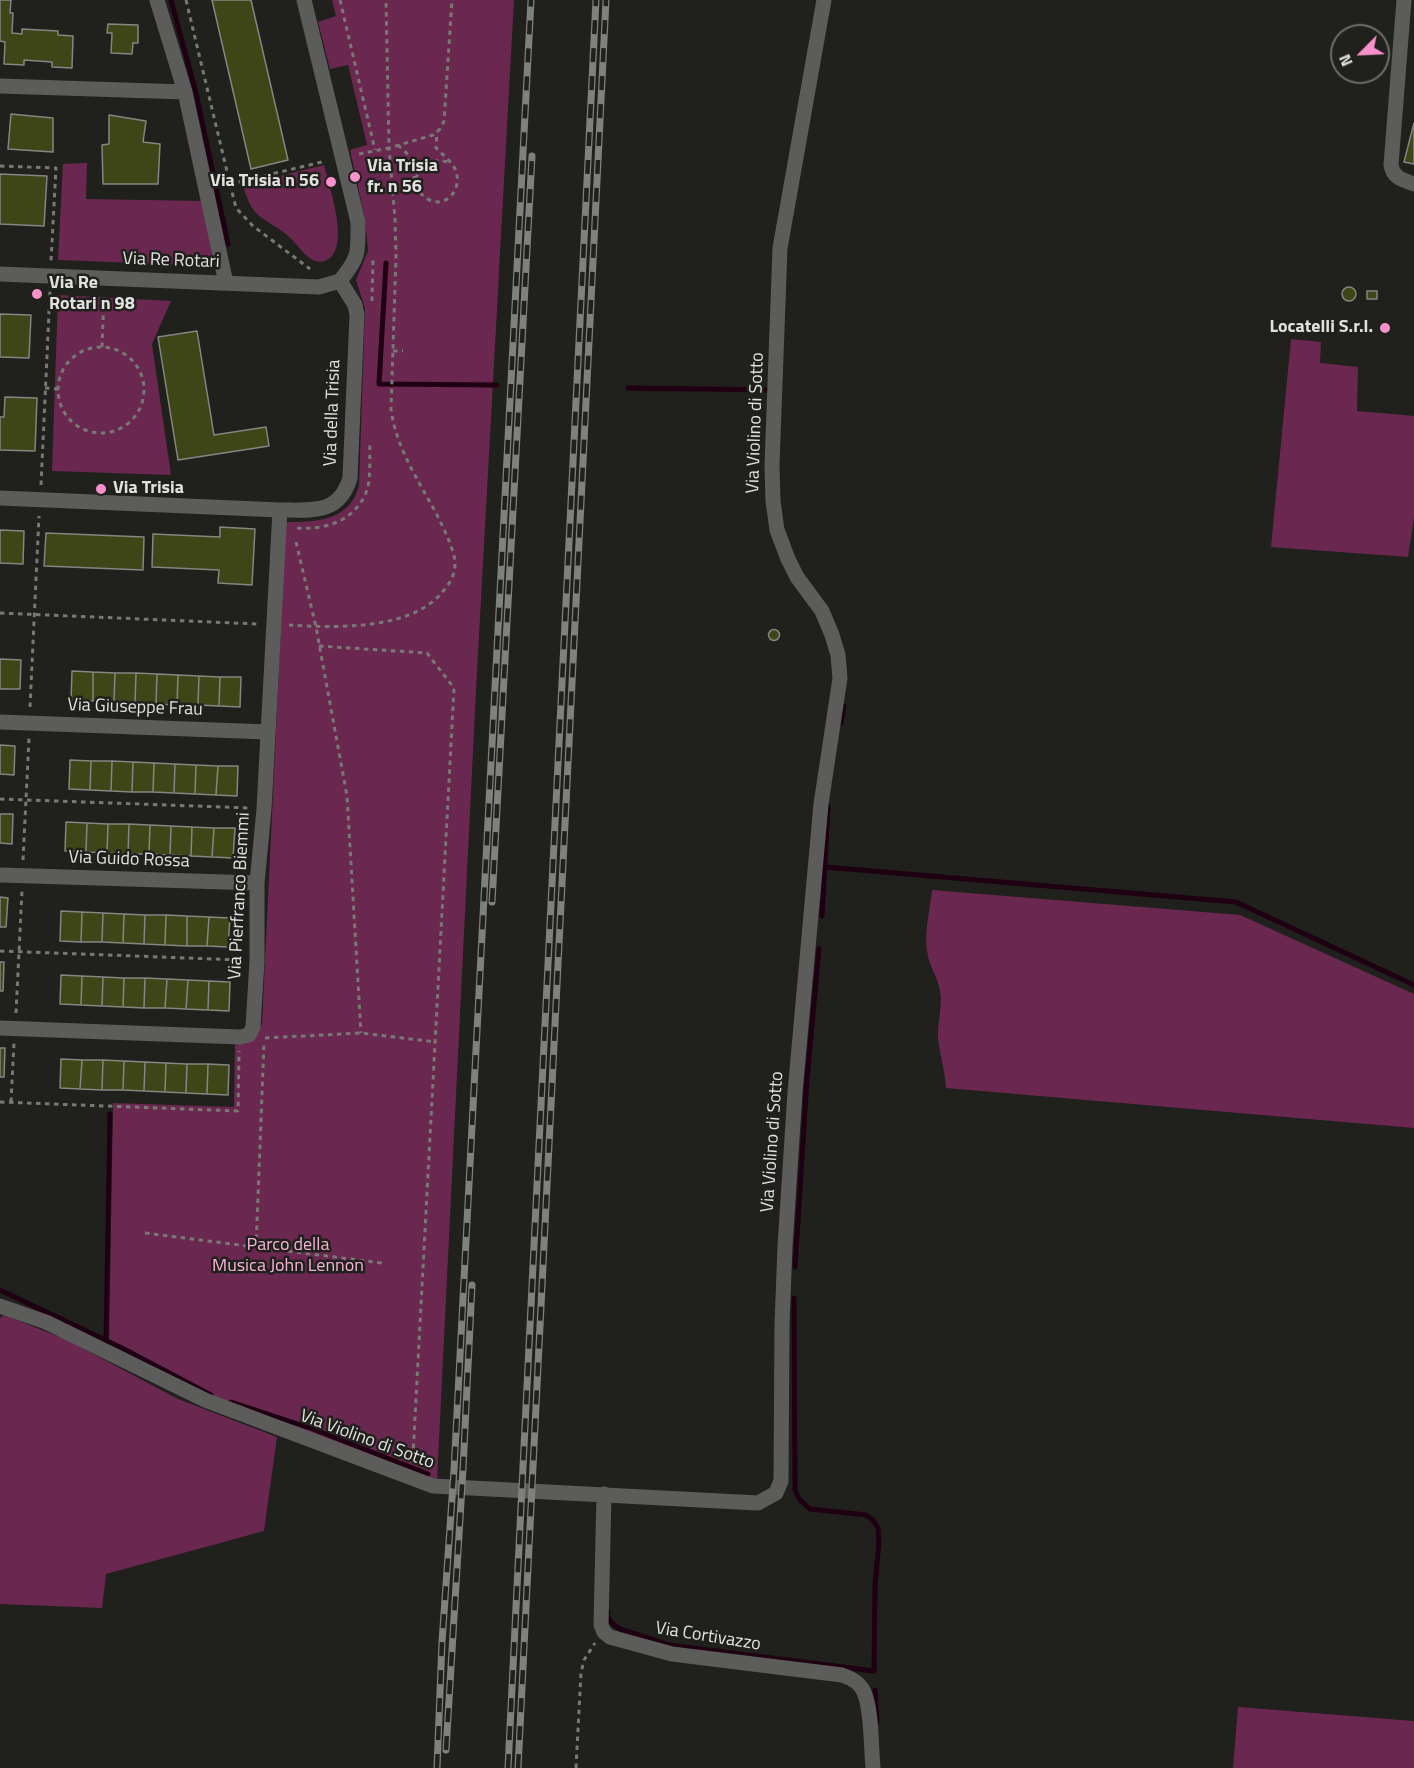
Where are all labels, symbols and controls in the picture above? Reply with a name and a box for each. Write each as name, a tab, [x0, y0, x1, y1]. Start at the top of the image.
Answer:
north arrow	[1330, 24, 1390, 84]
text: N	[1332, 51, 1359, 70]
place label: Via Trisia fr. n 56	[367, 156, 438, 198]
marker: Via Trisia fr. n 56	[348, 170, 362, 184]
place label: Via Trisia n 56	[210, 171, 319, 193]
marker: Via Trisia n 56	[324, 175, 338, 189]
street label: Via Re Rotari	[122, 249, 220, 273]
place label: Via Re Rotari n 98	[49, 273, 135, 316]
marker: Via Re Rotari n 98	[30, 287, 44, 301]
place label: Locatelli S.r.l.	[1269, 317, 1373, 339]
marker: Locatelli S.r.l.	[1378, 321, 1392, 335]
street label: Via Violino di Sotto	[743, 352, 769, 494]
street label: Via della Trisia	[320, 359, 346, 467]
place label: Via Trisia	[113, 478, 184, 500]
marker: Via Trisia	[94, 482, 108, 496]
street label: Via Giuseppe Frau	[67, 695, 203, 721]
street label: Via Pierfranco Biemmi	[225, 812, 255, 980]
street label: Via Guido Rossa	[68, 847, 190, 873]
street label: Via Violino di Sotto	[757, 1071, 789, 1213]
park label: Parco della Musica John Lennon	[212, 1235, 364, 1278]
street label: Via Violino di Sotto	[297, 1406, 437, 1474]
street label: Via Cortivazzo	[654, 1618, 762, 1656]

